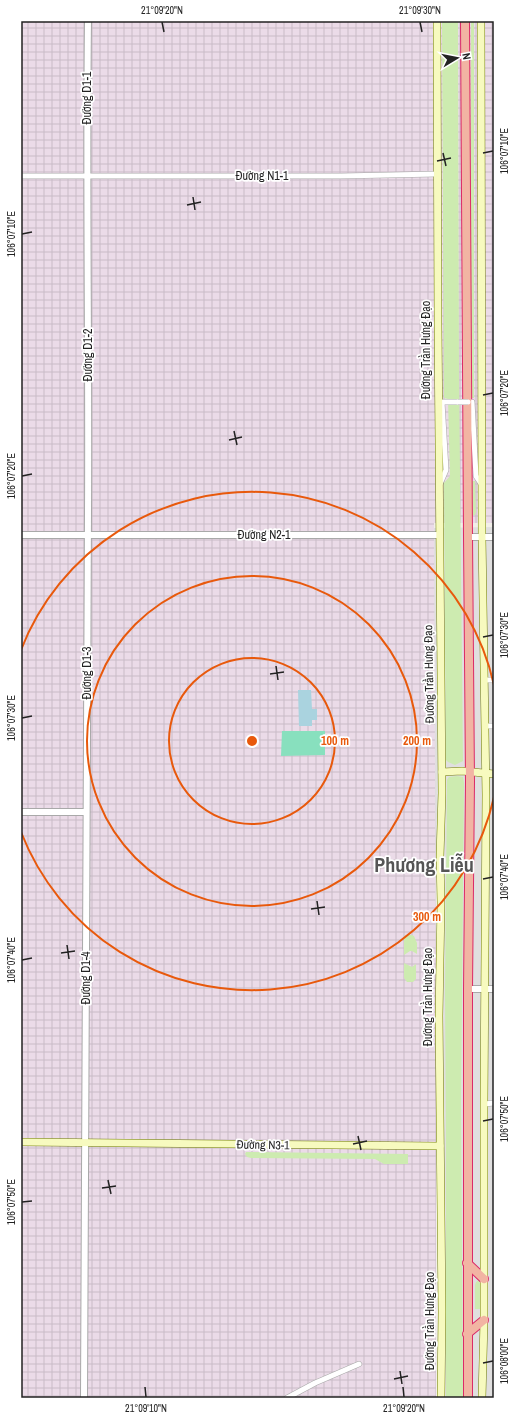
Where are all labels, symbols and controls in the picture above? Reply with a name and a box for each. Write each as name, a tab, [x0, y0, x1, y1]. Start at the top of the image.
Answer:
text: 21°09'20"N	[141, 4, 183, 17]
text: 21°09'30"N	[399, 4, 441, 17]
north arrow	[437, 38, 477, 78]
text: N	[459, 52, 474, 61]
street label: Đường D1-1	[79, 71, 95, 125]
text: 106°07'10"E	[498, 128, 511, 174]
street label: Đường N1-1	[235, 168, 289, 184]
text: 106°07'10"E	[5, 211, 18, 257]
street label: Đường Trần Hưng Đạo	[418, 301, 434, 399]
street label: Đường D1-2	[80, 328, 96, 382]
text: 106°07'20"E	[498, 370, 511, 416]
text: 106°07'20"E	[5, 453, 18, 499]
street label: Đường N2-1	[237, 527, 291, 543]
text: 106°07'30"E	[498, 612, 511, 658]
street label: Đường Trần Hưng Đạo	[420, 625, 438, 723]
street label: Đường D1-3	[79, 646, 95, 700]
text: 106°07'30"E	[5, 695, 18, 741]
text: 100 m	[321, 733, 349, 749]
text: 200 m	[403, 733, 431, 749]
centre of rings	[245, 734, 259, 748]
district label: Phương Liễu	[374, 851, 474, 878]
text: 106°07'40"E	[498, 854, 511, 900]
text: 300 m	[413, 909, 441, 925]
text: 106°07'40"E	[5, 937, 18, 983]
street label: Đường Trần Hưng Đạo	[420, 948, 436, 1046]
street label: Đường D1-4	[78, 951, 94, 1005]
text: 106°07'50"E	[498, 1096, 511, 1142]
street label: Đường N3-1	[236, 1137, 290, 1153]
text: 106°07'50"E	[5, 1179, 18, 1225]
street label: Đường Trần Hưng Đạo	[422, 1272, 438, 1370]
text: 106°08'00"E	[498, 1338, 511, 1384]
text: 21°09'10"N	[125, 1402, 167, 1415]
text: 21°09'20"N	[383, 1402, 425, 1415]

